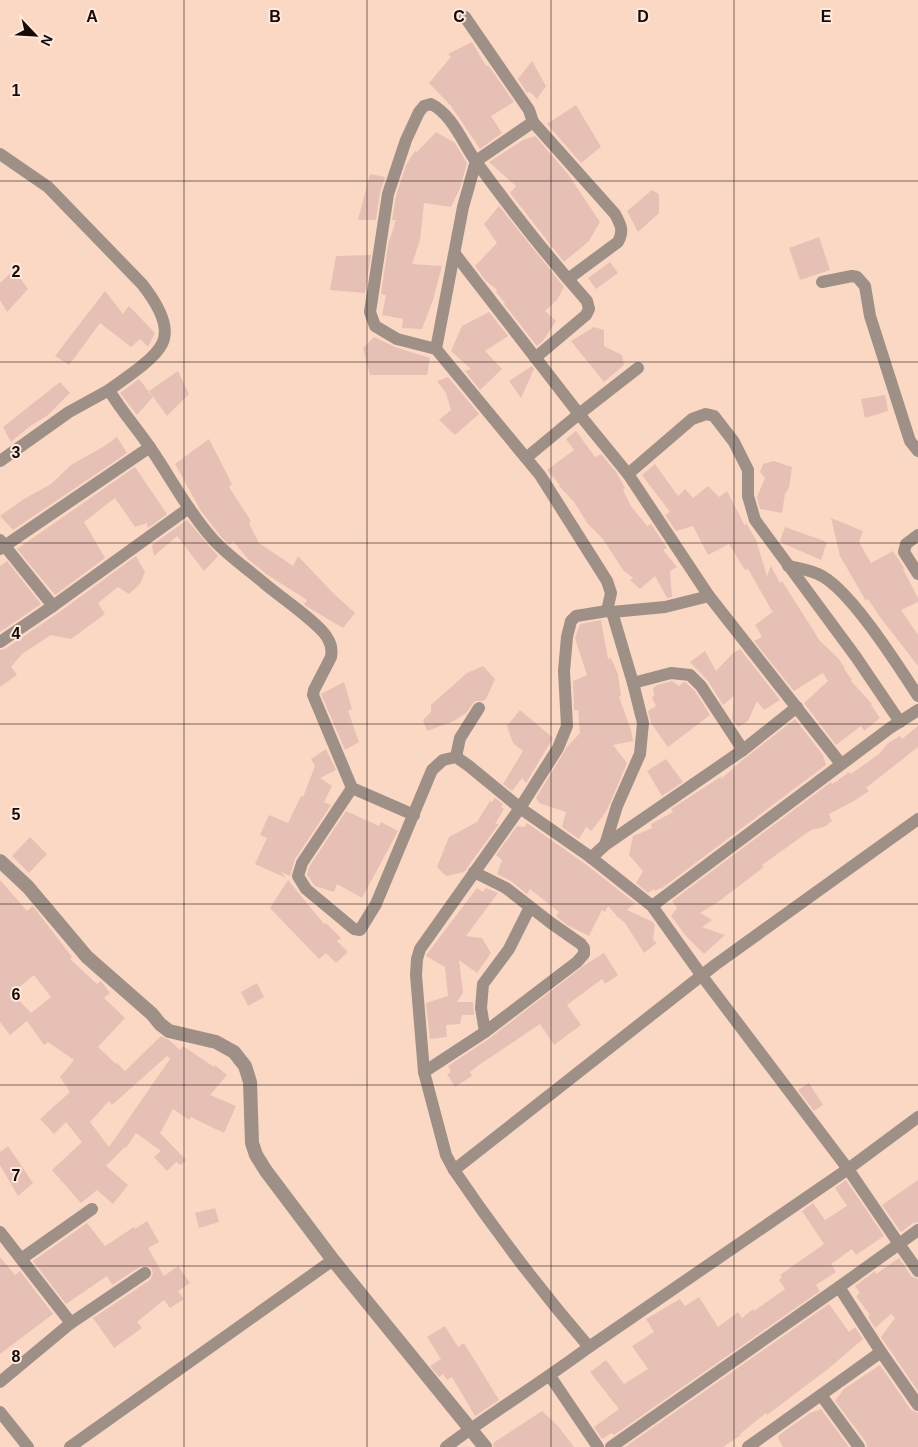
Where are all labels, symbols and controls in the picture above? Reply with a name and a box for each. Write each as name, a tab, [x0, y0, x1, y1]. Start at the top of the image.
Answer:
text: A	[86, 8, 98, 25]
text: B	[269, 8, 281, 25]
text: C	[453, 8, 465, 25]
text: D	[637, 8, 649, 25]
text: E	[821, 8, 832, 25]
north arrow	[10, 10, 60, 60]
text: N	[37, 33, 56, 48]
text: 1	[12, 82, 21, 99]
text: 2	[12, 263, 21, 280]
text: 3	[12, 444, 21, 461]
text: 4	[12, 625, 21, 642]
text: 5	[12, 806, 21, 823]
text: 6	[12, 986, 21, 1003]
text: 7	[12, 1167, 21, 1184]
text: 8	[12, 1348, 21, 1365]

